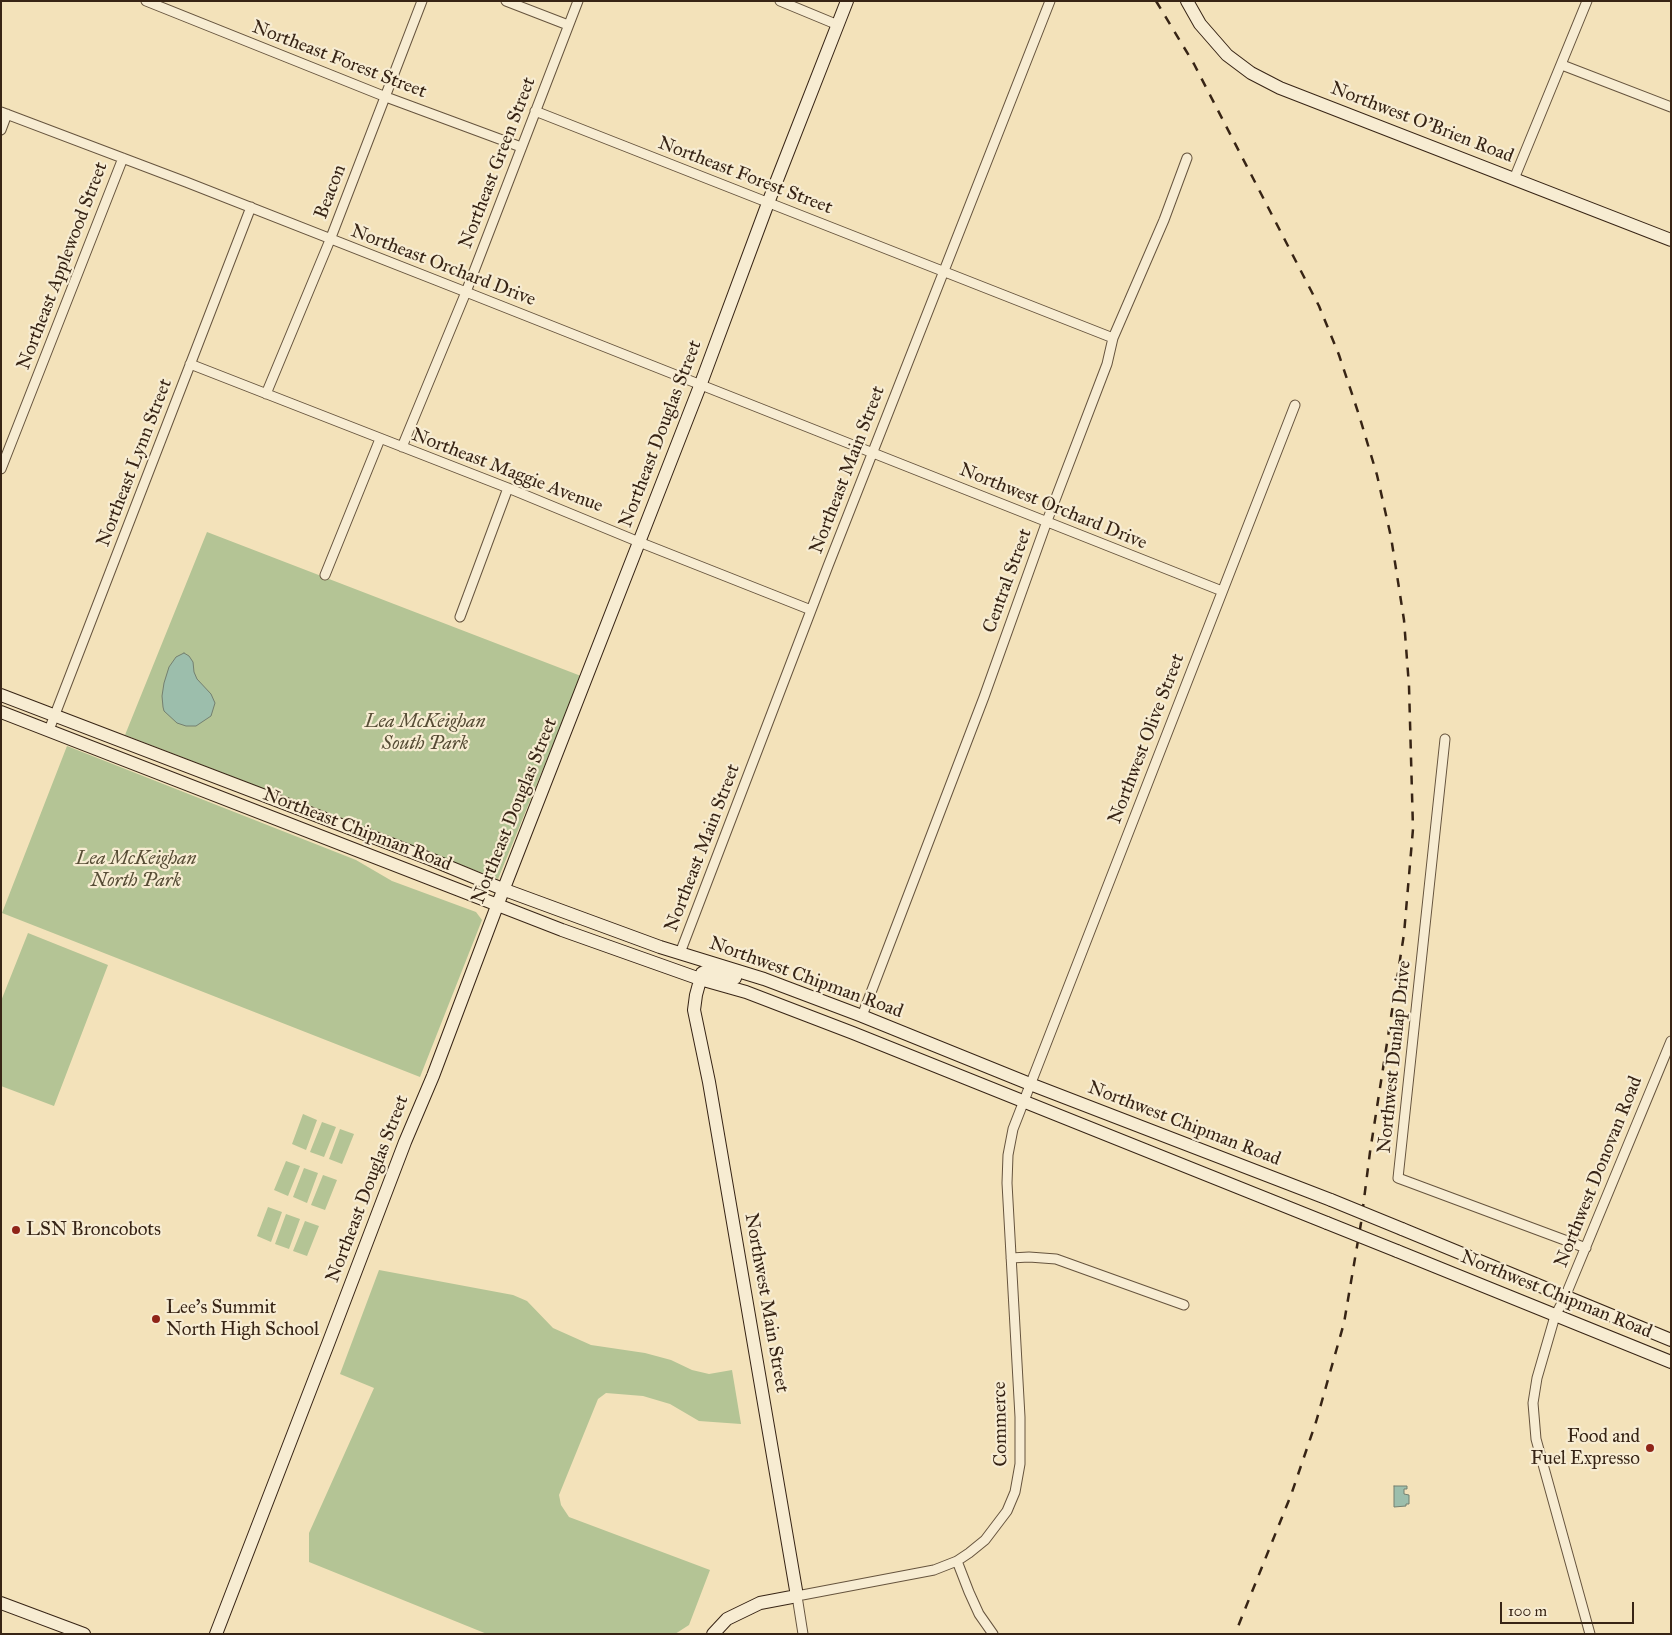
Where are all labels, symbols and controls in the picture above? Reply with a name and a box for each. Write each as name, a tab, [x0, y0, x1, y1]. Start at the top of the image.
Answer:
street label: Northeast Forest Street	[249, 16, 429, 104]
street label: Northeast Green Street	[455, 74, 541, 252]
street label: Northwest O'Brien Road	[1327, 78, 1517, 168]
street label: Northeast Forest Street	[655, 132, 835, 220]
street label: Northeast Applewood Street	[13, 159, 113, 373]
street label: Beacon	[310, 162, 352, 222]
street label: Northeast Orchard Drive	[347, 220, 539, 312]
street label: Northeast Douglas Street	[615, 337, 707, 531]
street label: Northeast Lynn Street	[92, 376, 178, 550]
street label: Northeast Main Street	[805, 383, 891, 557]
street label: Northeast Maggie Avenue	[408, 424, 606, 518]
street label: Northwest Orchard Drive	[956, 459, 1150, 555]
street label: Central Street	[979, 526, 1037, 636]
street label: Northwest Olive Street	[1104, 651, 1190, 827]
park label: Lea McKeighan South Park	[365, 711, 485, 755]
street label: Northeast Douglas Street	[467, 715, 563, 907]
street label: Northeast Main Street	[660, 761, 746, 935]
street label: Northeast Chipman Road	[259, 783, 455, 877]
park label: Lea McKeighan North Park	[76, 848, 196, 892]
street label: Northwest Chipman Road	[706, 932, 906, 1024]
street label: Northwest Dunlap Drive	[1374, 960, 1416, 1154]
street label: Northwest Donovan Road	[1550, 1073, 1648, 1271]
street label: Northwest Chipman Road	[1084, 1077, 1284, 1171]
street label: Northeast Douglas Street	[322, 1092, 414, 1286]
street label: Northwest Main Street	[739, 1211, 793, 1395]
place label: LSN Broncobots	[26, 1219, 161, 1241]
marker: LSN Broncobots	[10, 1224, 22, 1236]
street label: Northwest Chipman Road	[1457, 1246, 1655, 1344]
place label: Lee's Summit North High School	[166, 1297, 319, 1341]
marker: Lee's Summit North High School	[150, 1313, 162, 1325]
street label: Commerce	[989, 1381, 1013, 1467]
place label: Food and Fuel Expresso	[1531, 1426, 1640, 1470]
marker: Food and Fuel Expresso	[1644, 1442, 1656, 1454]
scale bar	[1502, 1592, 1636, 1624]
text: 100 m	[1508, 1602, 1547, 1620]

